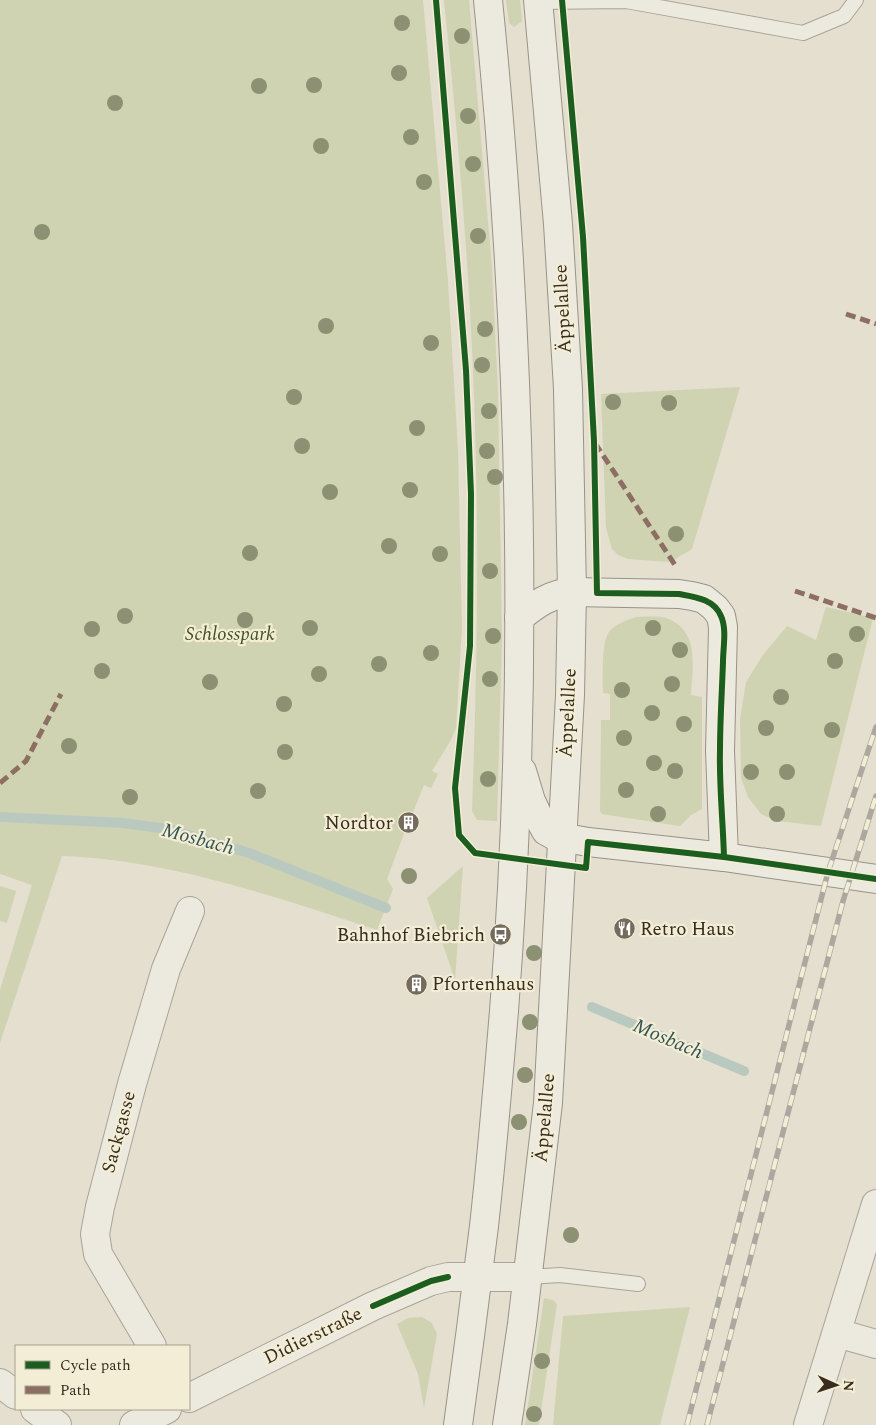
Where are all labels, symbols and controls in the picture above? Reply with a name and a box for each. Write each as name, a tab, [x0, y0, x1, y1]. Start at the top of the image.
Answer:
street label: Äppelallee	[546, 264, 580, 354]
park label: Schlosspark	[185, 620, 275, 649]
street label: Äppelallee	[551, 668, 585, 758]
place label: Nordtor	[325, 809, 393, 838]
building icon: Nordtor	[397, 811, 421, 835]
water label: Mosbach	[158, 815, 238, 863]
place label: Retro Haus	[640, 915, 735, 944]
restaurant icon: Retro Haus	[612, 917, 636, 941]
place label: Bahnhof Biebrich	[337, 921, 485, 950]
bus stop icon: Bahnhof Biebrich	[489, 923, 513, 947]
place label: Pfortenhaus	[432, 970, 534, 999]
building icon: Pfortenhaus	[404, 972, 428, 996]
water label: Mosbach	[628, 1011, 708, 1067]
street label: Äppelallee	[527, 1072, 563, 1164]
street label: Sackgasse	[94, 1088, 144, 1176]
street label: Didierstraße	[259, 1300, 367, 1372]
legend	[15, 1345, 190, 1410]
text: Cycle path	[60, 1354, 131, 1377]
north arrow	[811, 1360, 861, 1410]
text: Path	[60, 1379, 91, 1402]
text: N	[838, 1379, 859, 1392]

